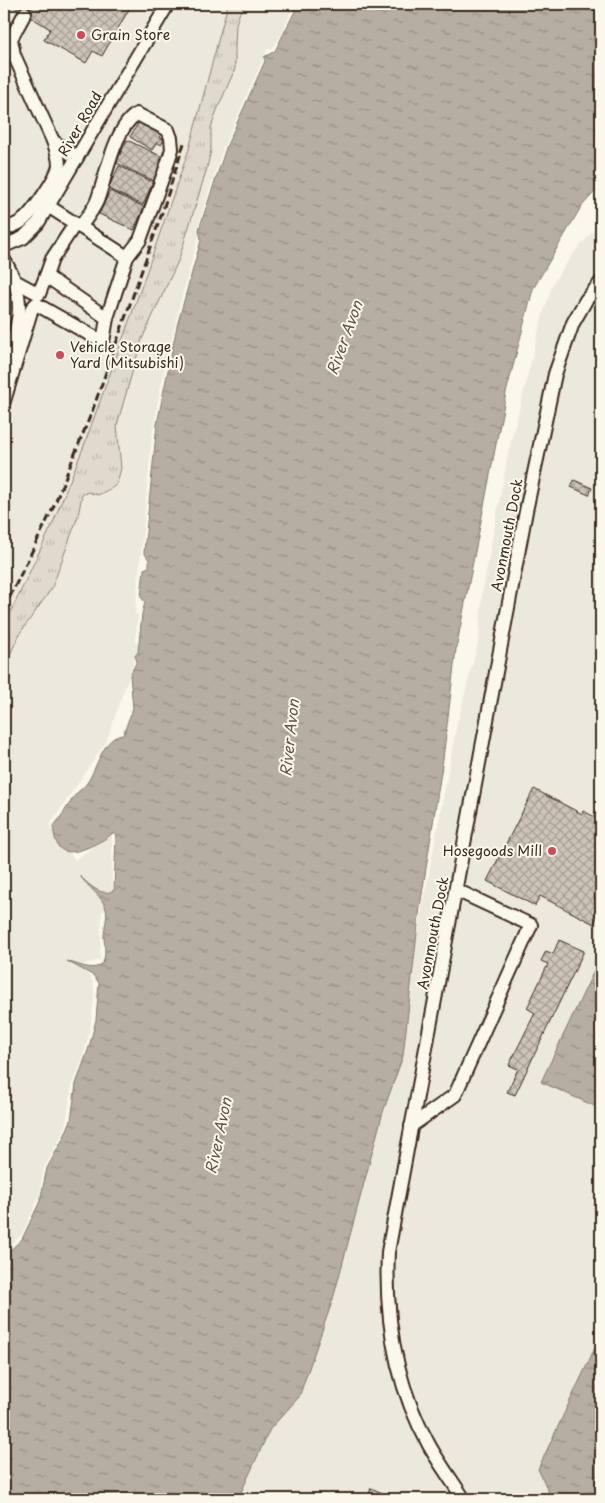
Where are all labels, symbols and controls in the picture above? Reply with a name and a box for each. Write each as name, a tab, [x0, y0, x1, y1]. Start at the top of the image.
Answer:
place label: Grain Store	[91, 24, 170, 45]
marker: Grain Store	[75, 29, 87, 41]
street label: River Road	[52, 87, 107, 160]
water label: River Avon	[320, 296, 368, 378]
place label: Vehicle Storage Yard (Mitsubishi)	[70, 336, 184, 373]
marker: Vehicle Storage Yard (Mitsubishi)	[54, 349, 66, 361]
street label: Avonmouth Dock	[485, 477, 528, 593]
water label: River Avon	[273, 697, 304, 778]
place label: Hosegoods Mill	[443, 840, 542, 861]
marker: Hosegoods Mill	[546, 845, 558, 857]
street label: Avonmouth Dock	[411, 875, 454, 991]
water label: River Avon	[198, 1095, 237, 1176]

